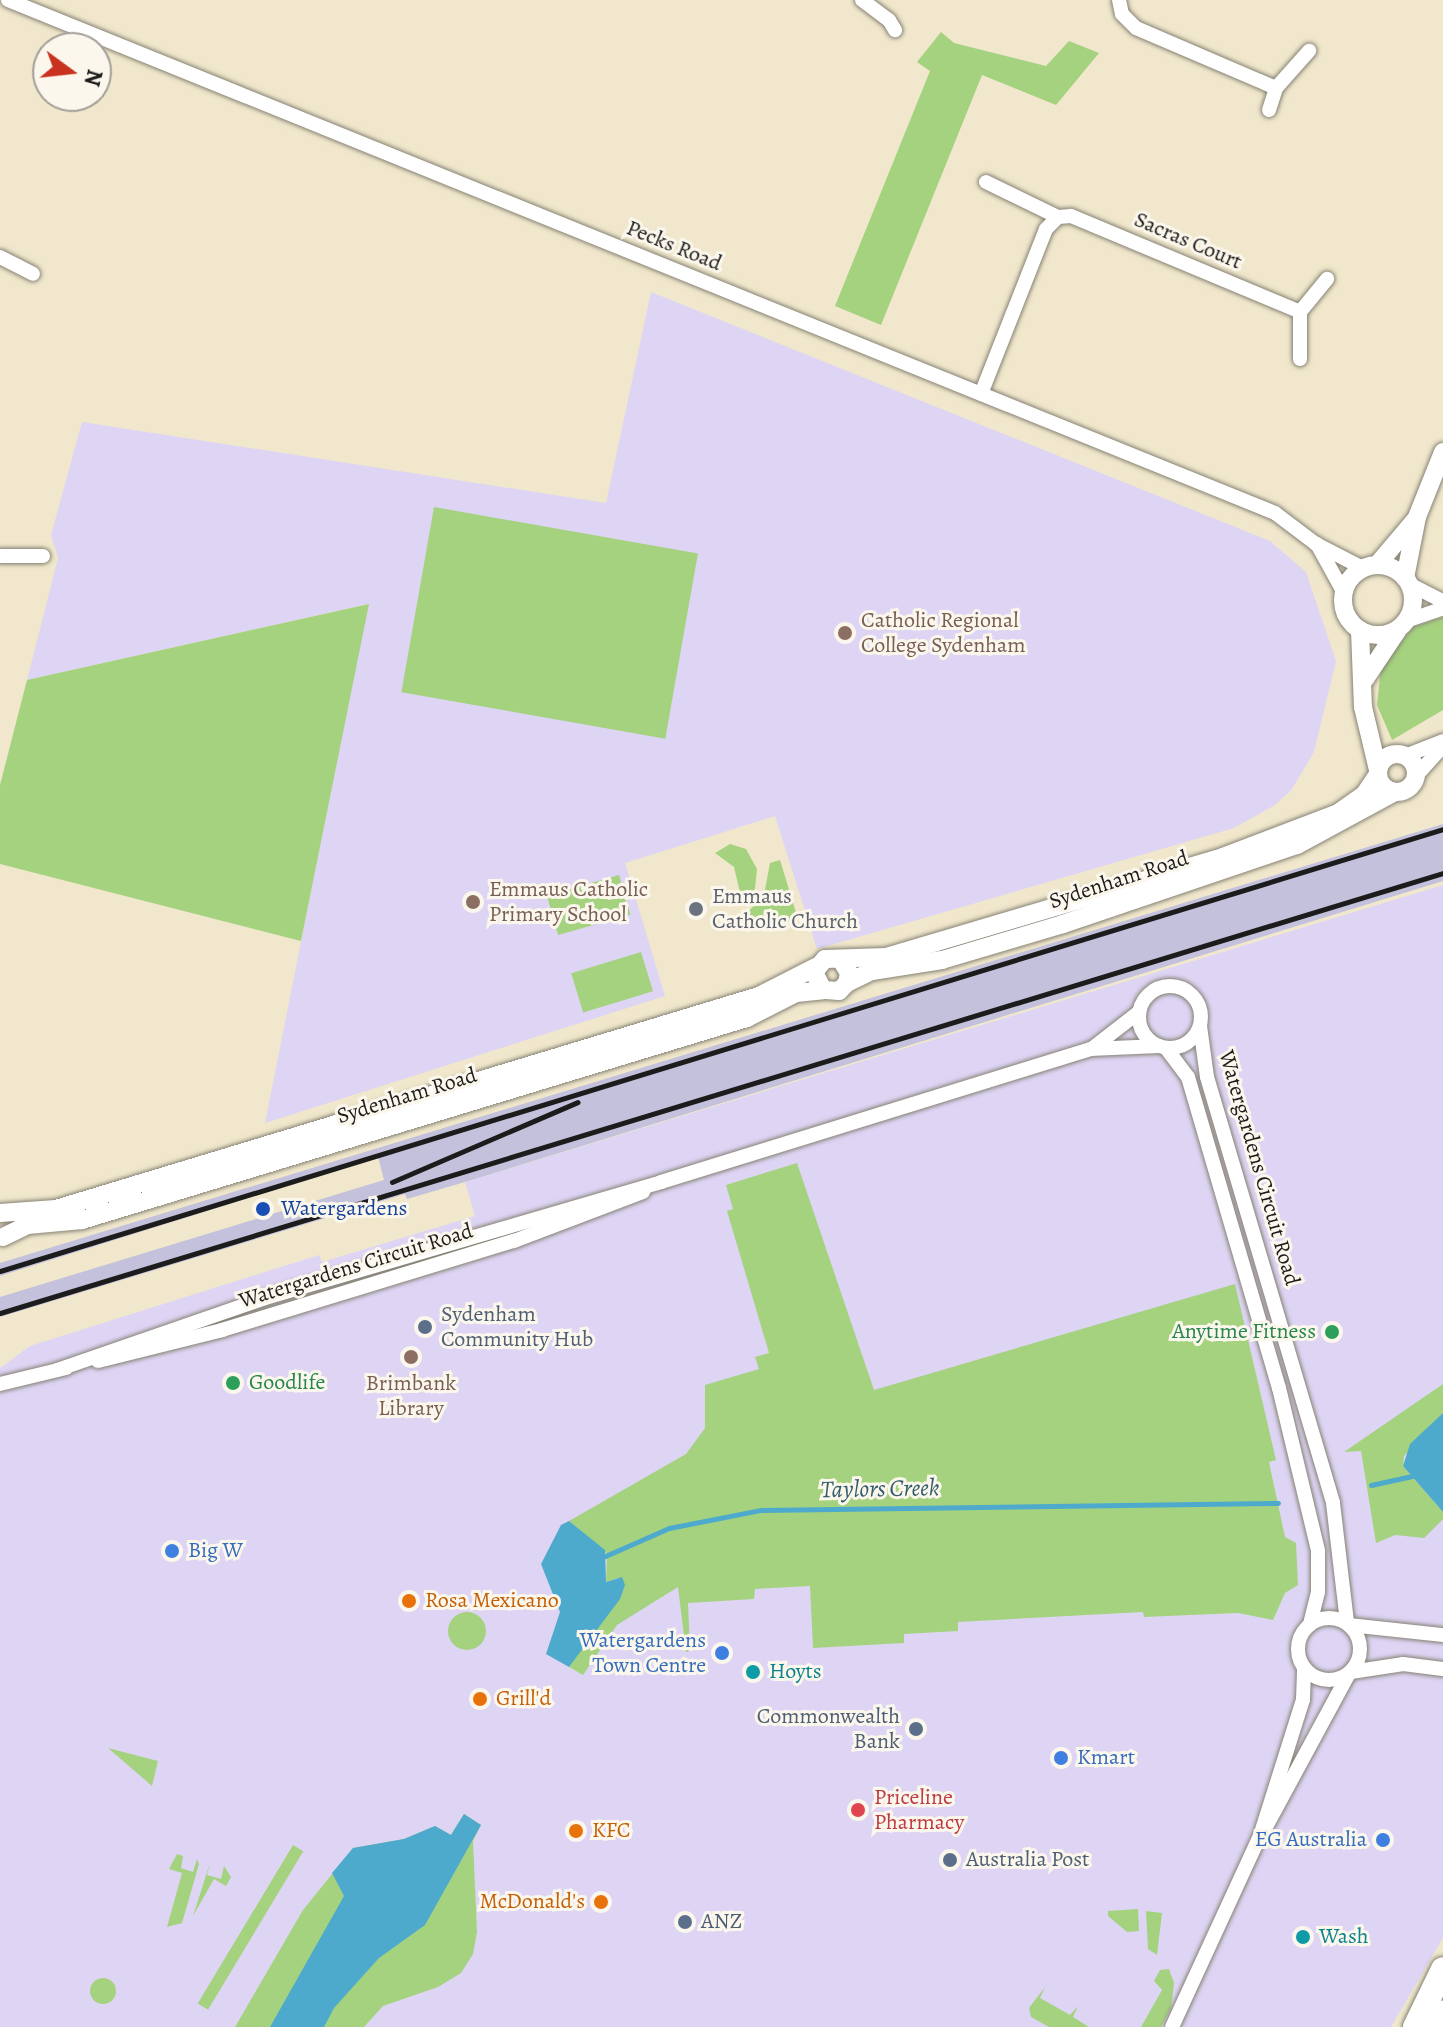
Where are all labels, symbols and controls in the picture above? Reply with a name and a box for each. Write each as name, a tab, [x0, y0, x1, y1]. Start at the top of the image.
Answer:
north arrow	[32, 32, 112, 112]
text: N	[77, 66, 110, 89]
street label: Sacras Court	[1130, 207, 1246, 275]
street label: Pecks Road	[623, 215, 725, 277]
place label: Catholic Regional College Sydenham	[861, 607, 1026, 658]
marker: Catholic Regional College Sydenham	[836, 624, 854, 642]
street label: Sydenham Road	[1046, 845, 1192, 915]
place label: Emmaus Catholic Primary School	[489, 876, 648, 928]
place label: Emmaus Catholic Church	[712, 883, 858, 934]
marker: Emmaus Catholic Primary School	[464, 893, 482, 911]
marker: Emmaus Catholic Church	[687, 900, 705, 918]
street label: Watergardens Circuit Road	[1213, 1047, 1305, 1289]
street label: Sydenham Road	[334, 1062, 480, 1130]
place label: Watergardens	[281, 1196, 407, 1222]
marker: Watergardens	[252, 1198, 274, 1220]
street label: Watergardens Circuit Road	[236, 1218, 476, 1314]
place label: Sydenham Community Hub	[441, 1301, 593, 1352]
marker: Sydenham Community Hub	[416, 1318, 434, 1336]
place label: Anytime Fitness	[1172, 1319, 1316, 1345]
marker: Anytime Fitness	[1323, 1323, 1341, 1341]
marker: Brimbank Library	[402, 1348, 420, 1366]
place label: Goodlife	[249, 1370, 325, 1396]
place label: Brimbank Library	[366, 1370, 456, 1422]
marker: Goodlife	[224, 1374, 242, 1392]
water label: Taylors Creek	[820, 1474, 940, 1504]
place label: Big W	[188, 1538, 243, 1564]
marker: Big W	[163, 1542, 181, 1560]
place label: Rosa Mexicano	[425, 1588, 559, 1614]
marker: Rosa Mexicano	[400, 1592, 418, 1610]
place label: Watergardens Town Centre	[580, 1627, 706, 1678]
marker: Watergardens Town Centre	[713, 1644, 731, 1662]
place label: Hoyts	[769, 1659, 822, 1685]
marker: Hoyts	[744, 1663, 762, 1681]
place label: Grill'd	[496, 1686, 551, 1712]
marker: Grill'd	[471, 1690, 489, 1708]
place label: Commonwealth Bank	[757, 1703, 900, 1754]
marker: Commonwealth Bank	[907, 1720, 925, 1738]
place label: Kmart	[1077, 1745, 1135, 1771]
marker: Kmart	[1052, 1749, 1070, 1767]
place label: Priceline Pharmacy	[874, 1784, 964, 1836]
marker: Priceline Pharmacy	[849, 1801, 867, 1819]
place label: KFC	[592, 1818, 631, 1844]
marker: KFC	[567, 1822, 585, 1840]
place label: EG Australia	[1255, 1827, 1367, 1853]
marker: EG Australia	[1374, 1831, 1392, 1849]
place label: Australia Post	[966, 1847, 1089, 1873]
marker: Australia Post	[941, 1851, 959, 1869]
place label: McDonald's	[480, 1889, 585, 1915]
marker: McDonald's	[592, 1893, 610, 1911]
place label: ANZ	[701, 1909, 742, 1935]
marker: ANZ	[676, 1913, 694, 1931]
place label: Wash	[1319, 1924, 1369, 1950]
marker: Wash	[1294, 1928, 1312, 1946]

